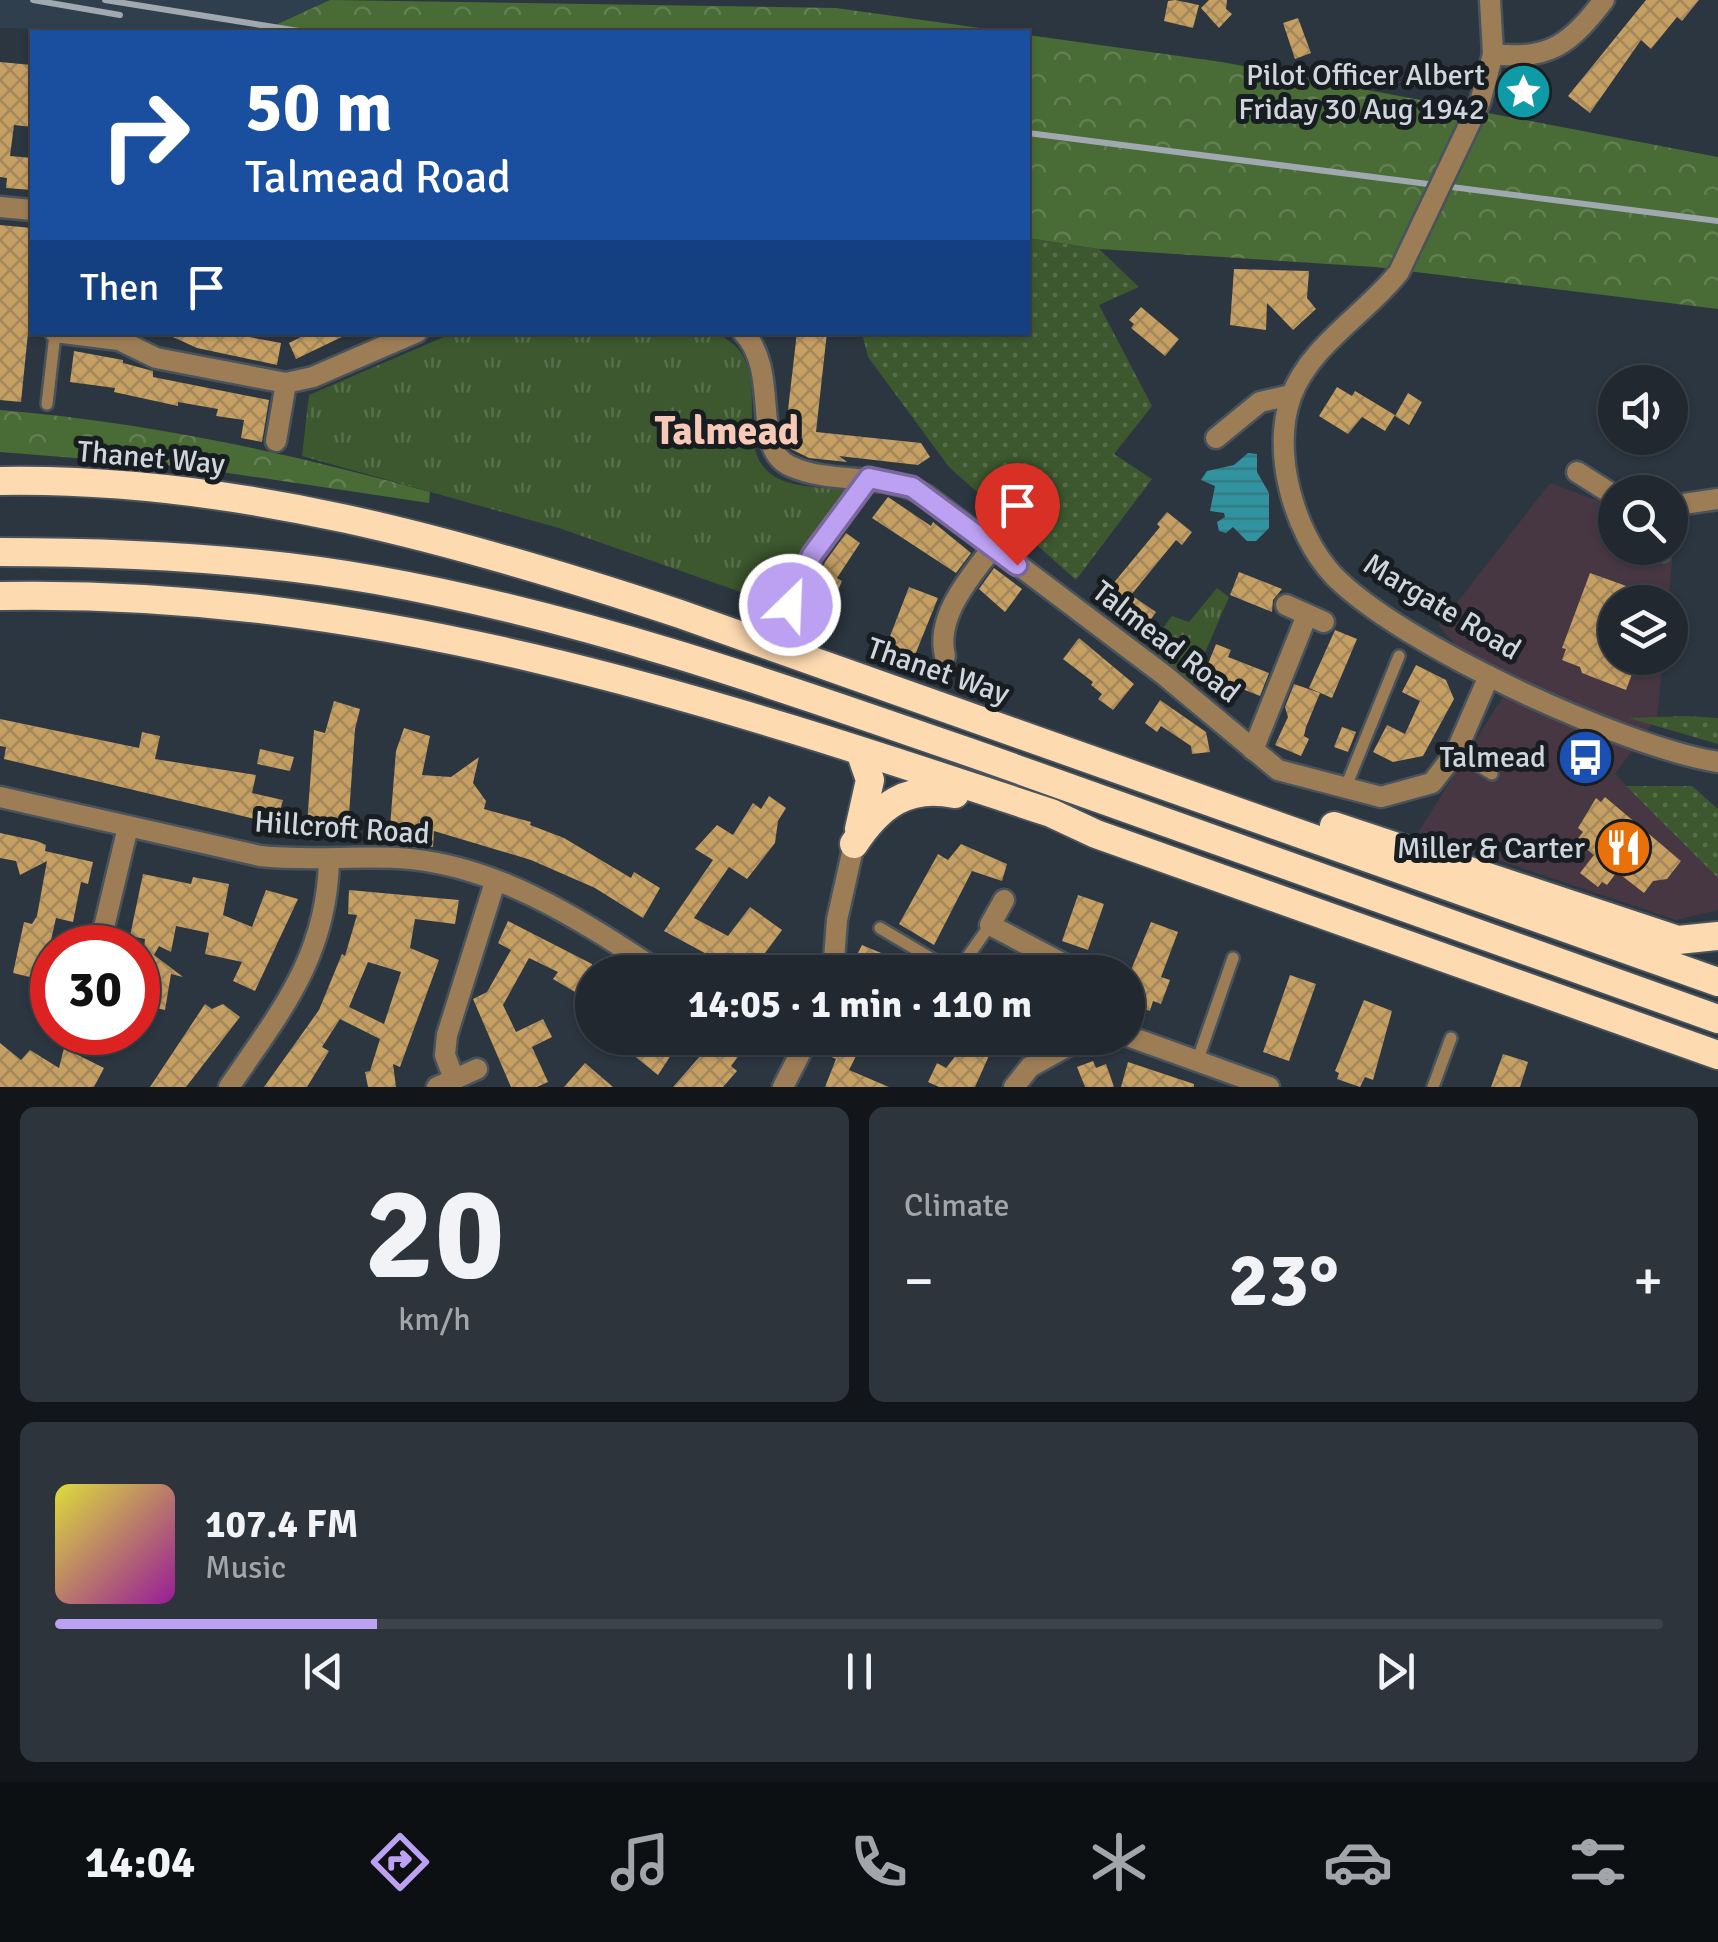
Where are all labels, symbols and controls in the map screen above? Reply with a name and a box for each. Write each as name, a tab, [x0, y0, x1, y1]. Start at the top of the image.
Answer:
place label: Pilot Officer Albert Friday 30 Aug 1942	[1238, 57, 1485, 128]
place icon: Pilot Officer Albert Friday 30 Aug 1942	[1494, 62, 1554, 122]
text: 50 m	[245, 64, 393, 150]
icon: right	[80, 70, 210, 200]
text: Talmead Road	[245, 150, 511, 205]
icon: arrive	[179, 260, 234, 315]
text: Then	[80, 264, 159, 311]
map controls	[1598, 365, 1688, 675]
button: sound	[1598, 365, 1688, 455]
district label: Talmead	[655, 406, 799, 456]
street label: Thanet Way	[76, 433, 226, 483]
pin	[975, 463, 1060, 566]
button: search	[1598, 475, 1688, 565]
icon: arrive	[990, 478, 1045, 533]
street label: Margate Road	[1357, 546, 1527, 668]
position arrow	[738, 553, 842, 657]
street label: Talmead Road	[1085, 573, 1247, 711]
button: layers	[1598, 585, 1688, 675]
street label: Thanet Way	[862, 629, 1014, 713]
bus stop icon: Talmead	[1555, 727, 1615, 787]
place label: Talmead	[1440, 739, 1546, 776]
street label: Hillcroft Road	[253, 803, 431, 853]
restaurant icon: Miller & Carter	[1594, 818, 1654, 878]
place label: Miller & Carter	[1397, 830, 1585, 867]
speed limit sign: 30	[30, 925, 160, 1055]
text: 14:05 · 1 min · 110 m	[688, 981, 1032, 1028]
text: 20	[364, 1155, 505, 1315]
text: Climate	[904, 1186, 1010, 1225]
text: 23°	[1228, 1234, 1339, 1327]
text: −	[904, 1247, 934, 1315]
text: +	[1633, 1247, 1663, 1315]
text: km/h	[398, 1300, 471, 1339]
text: 107.4 FM	[205, 1501, 358, 1548]
text: Music	[205, 1548, 286, 1587]
icon: previous	[296, 1644, 351, 1699]
icon: pause	[832, 1644, 887, 1699]
icon: next	[1368, 1644, 1423, 1699]
icon: directions	[365, 1827, 435, 1897]
icon: music	[605, 1827, 675, 1897]
icon: phone	[844, 1827, 914, 1897]
icon: climate	[1084, 1827, 1154, 1897]
icon: car	[1323, 1827, 1393, 1897]
icon: filters	[1563, 1827, 1633, 1897]
text: 14:04	[85, 1835, 195, 1890]

